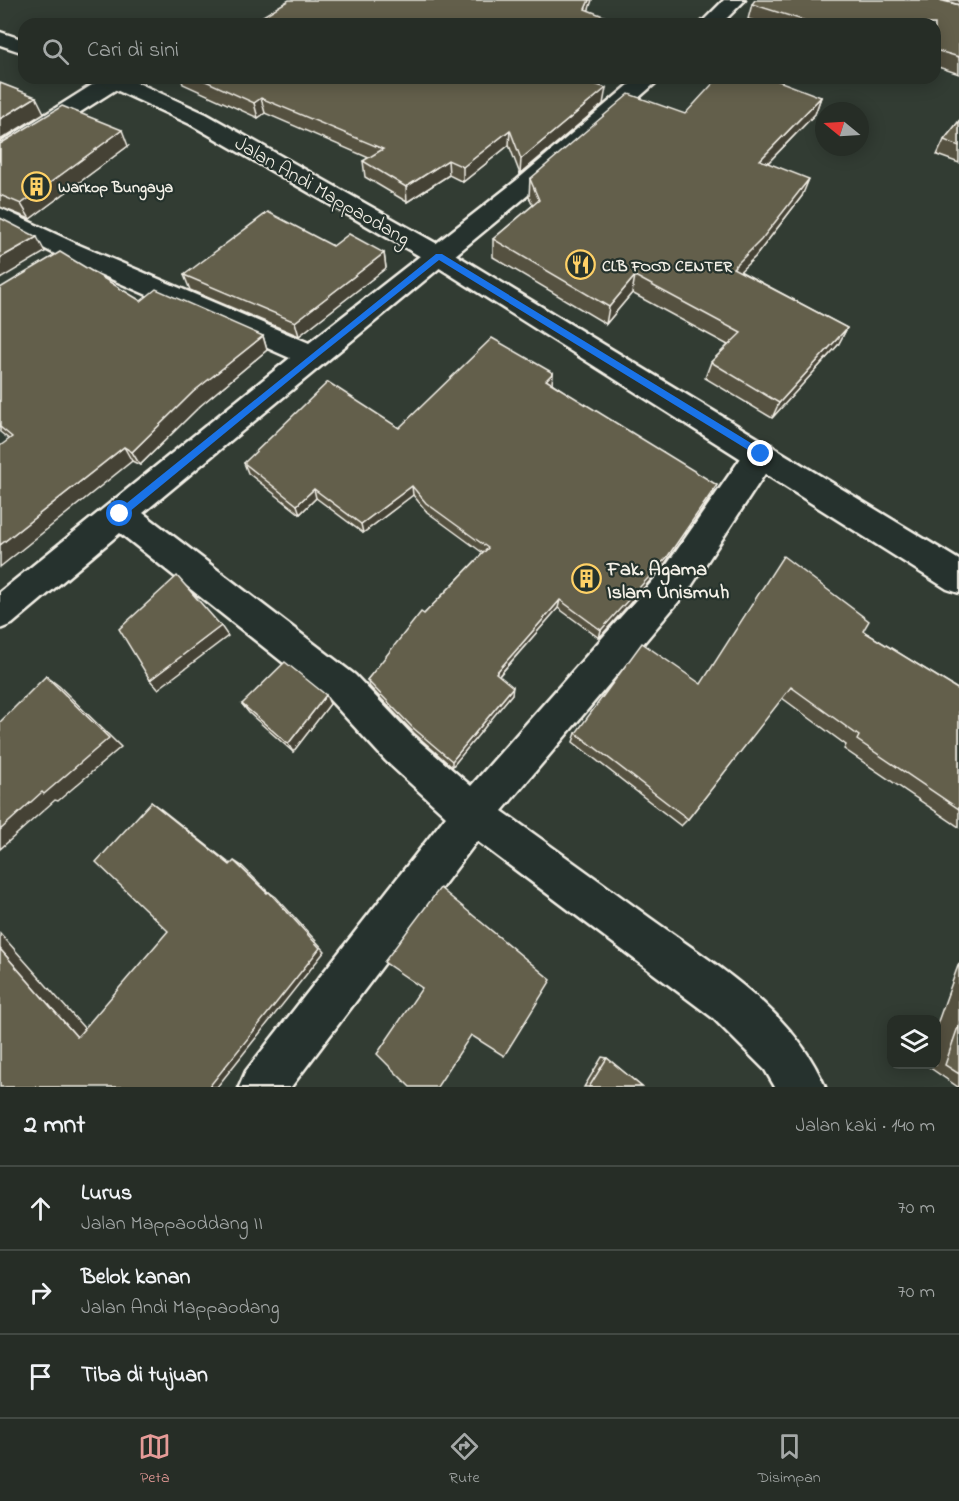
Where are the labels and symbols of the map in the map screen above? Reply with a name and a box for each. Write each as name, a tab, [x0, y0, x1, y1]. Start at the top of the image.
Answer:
north arrow	[815, 102, 869, 156]
street label: Jalan Andi Mappaodang	[228, 130, 415, 255]
building icon: Warkop Bungaya	[21, 170, 53, 202]
place label: Warkop Bungaya	[58, 176, 174, 201]
restaurant icon: CLB FOOD CENTER	[565, 249, 597, 281]
place label: CLB FOOD CENTER	[602, 255, 733, 279]
route end	[747, 440, 773, 466]
route start	[106, 500, 132, 526]
place label: Fak. Agama Islam Unismuh	[606, 556, 729, 608]
building icon: Fak. Agama Islam Unismuh	[570, 563, 602, 595]

